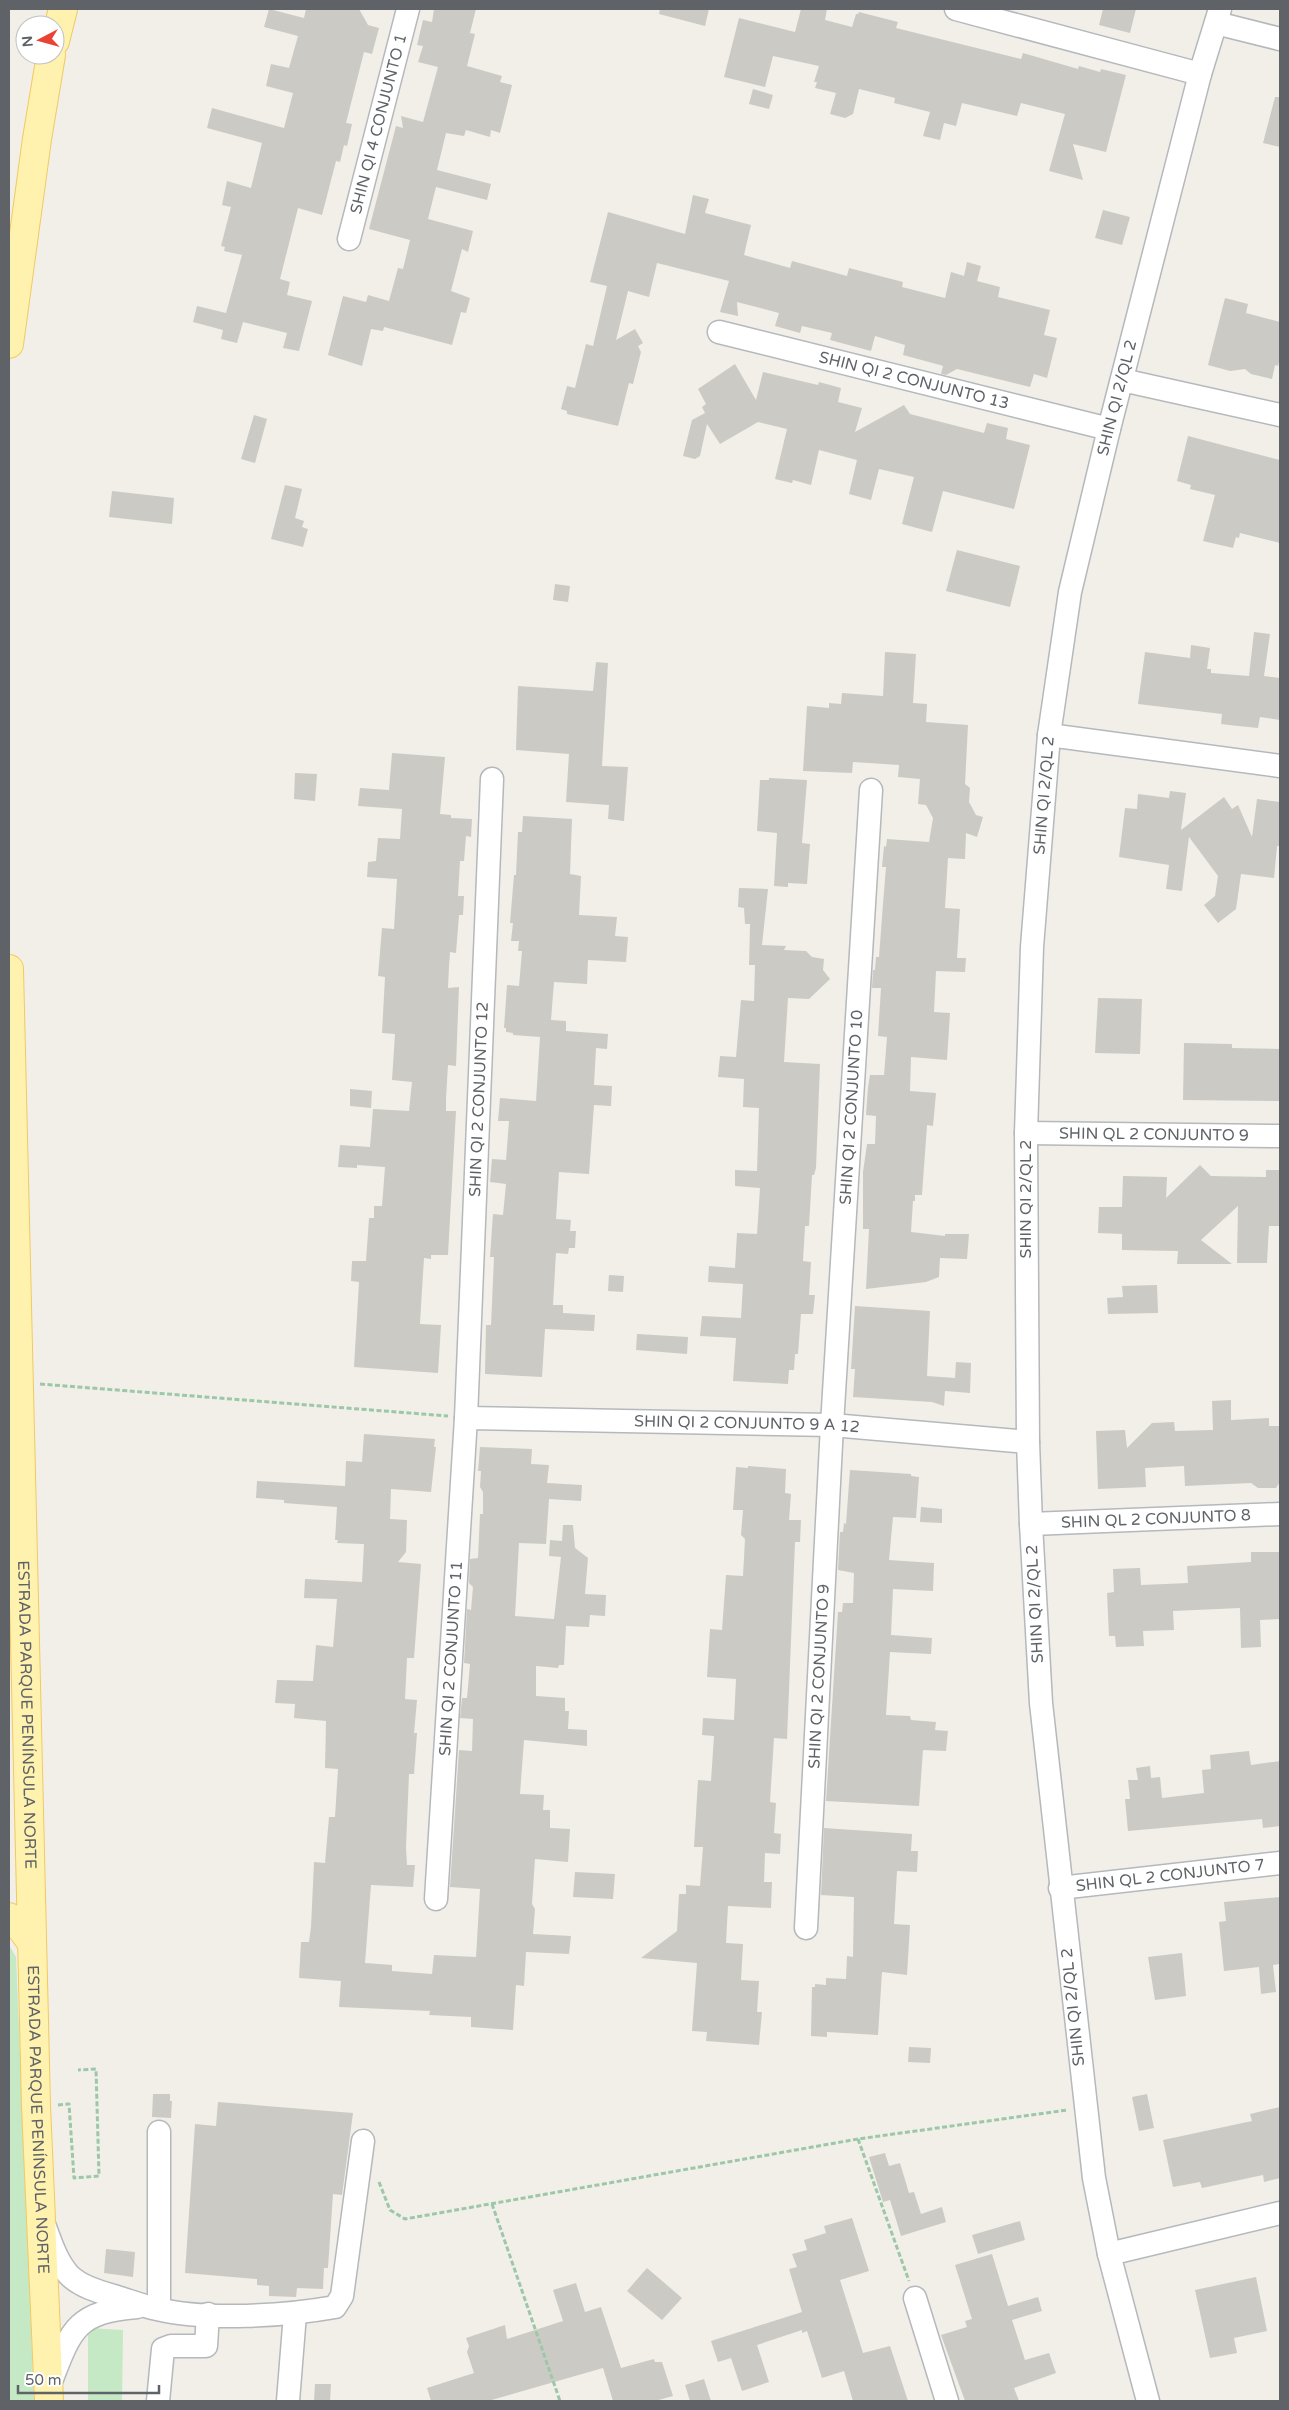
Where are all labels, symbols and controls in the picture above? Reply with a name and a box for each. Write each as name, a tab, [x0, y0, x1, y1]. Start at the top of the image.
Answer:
north arrow	[15, 15, 65, 65]
street label: SHIN QI 4 CONJUNTO 1	[346, 32, 411, 216]
text: N	[19, 35, 37, 48]
street label: SHIN QI 2/QL 2	[1093, 338, 1141, 458]
street label: SHIN QI 2 CONJUNTO 13	[817, 347, 1011, 414]
street label: SHIN QI 2/QL 2	[1029, 735, 1059, 855]
street label: SHIN QI 2 CONJUNTO 12	[465, 1001, 493, 1197]
street label: SHIN QI 2 CONJUNTO 10	[836, 1009, 867, 1205]
street label: SHIN QL 2 CONJUNTO 9	[1059, 1123, 1249, 1146]
street label: SHIN QI 2/QL 2	[1016, 1140, 1036, 1258]
street label: SHIN QI 2 CONJUNTO 9 A 12	[634, 1411, 861, 1437]
street label: SHIN QL 2 CONJUNTO 8	[1061, 1505, 1251, 1533]
street label: SHIN QI 2/QL 2	[1022, 1544, 1048, 1664]
street label: ESTRADA PARQUE PENÍNSULA NORTE	[13, 1560, 40, 1869]
street label: SHIN QI 2 CONJUNTO 11	[435, 1560, 467, 1757]
street label: SHIN QI 2 CONJUNTO 9	[804, 1583, 834, 1769]
street label: SHIN QL 2 CONJUNTO 7	[1075, 1855, 1266, 1896]
street label: SHIN QI 2/QL 2	[1057, 1947, 1089, 2067]
street label: ESTRADA PARQUE PENÍNSULA NORTE	[23, 1965, 53, 2274]
scale bar	[18, 2362, 159, 2394]
text: 50 m	[25, 2371, 62, 2389]

